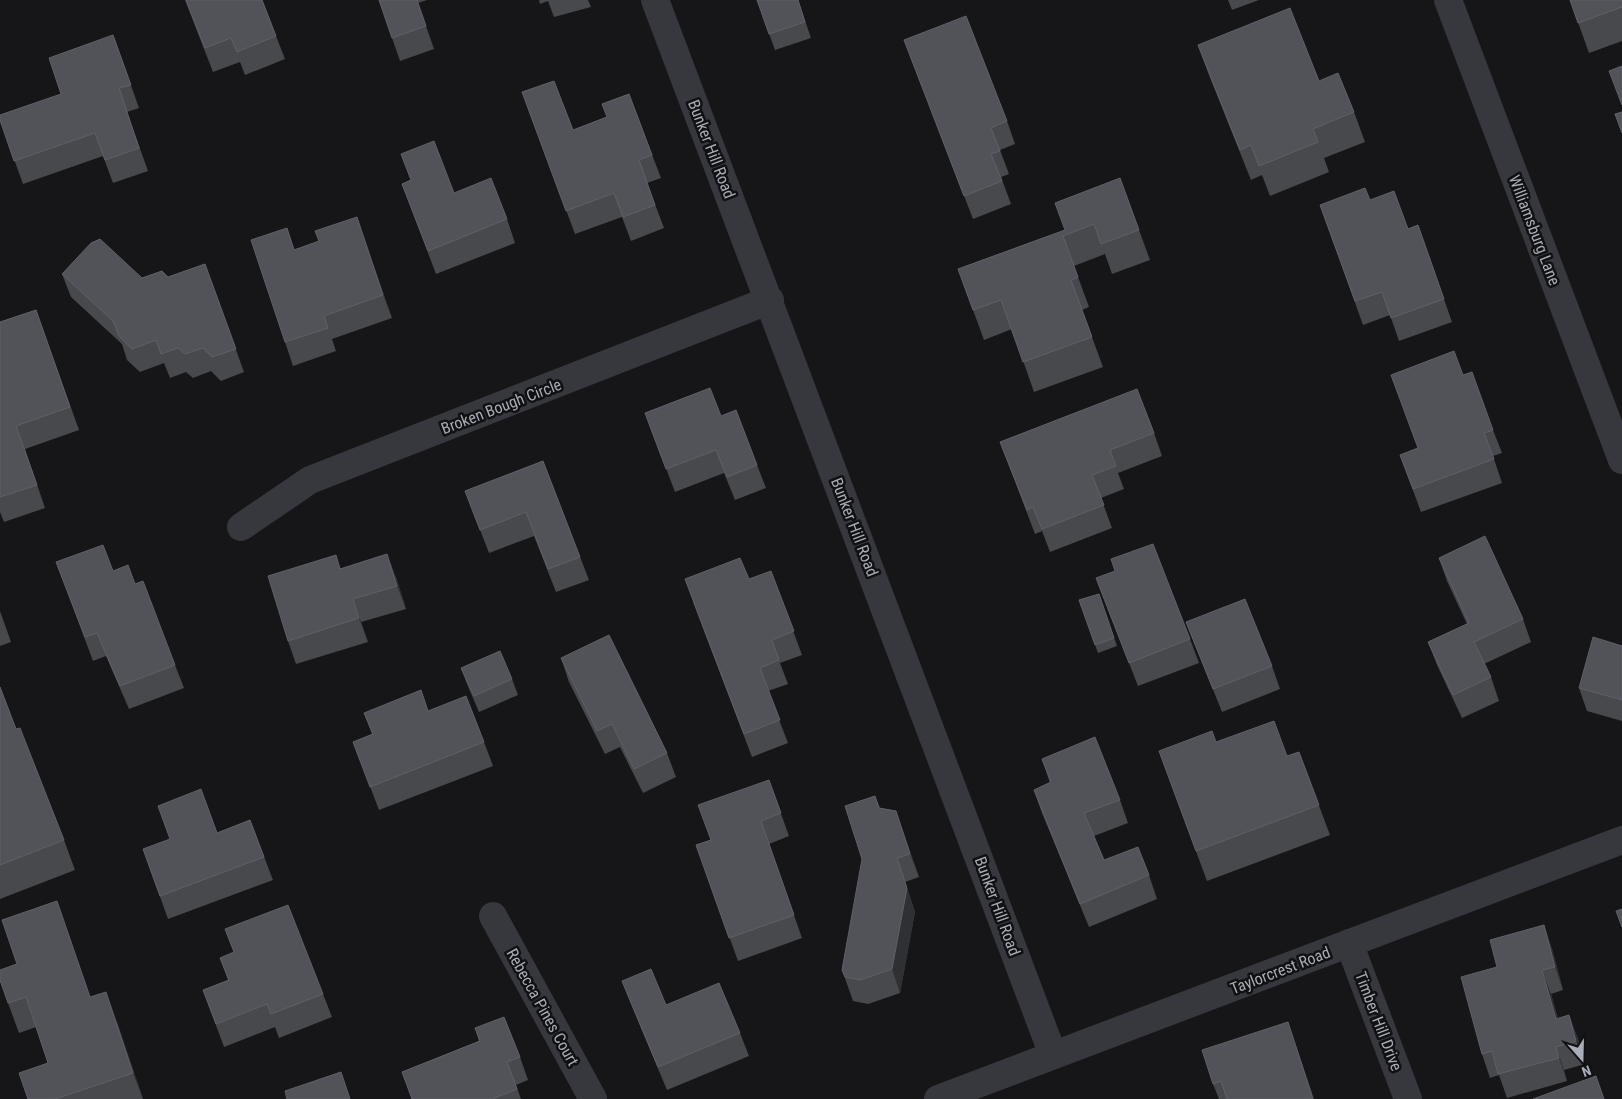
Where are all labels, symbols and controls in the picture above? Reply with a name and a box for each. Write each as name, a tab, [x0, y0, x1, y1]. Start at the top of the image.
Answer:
street label: Bunker Hill Road	[684, 97, 739, 201]
street label: Williamsburg Lane	[1505, 172, 1564, 288]
street label: Broken Bough Circle	[438, 375, 564, 438]
street label: Bunker Hill Road	[827, 475, 882, 579]
street label: Bunker Hill Road	[971, 854, 1024, 958]
street label: Taylorcrest Road	[1228, 943, 1333, 998]
street label: Rebecca Pines Court	[502, 945, 583, 1069]
street label: Timber Hill Drive	[1351, 969, 1406, 1073]
north arrow	[1557, 1034, 1607, 1084]
text: N	[1580, 1062, 1593, 1080]

